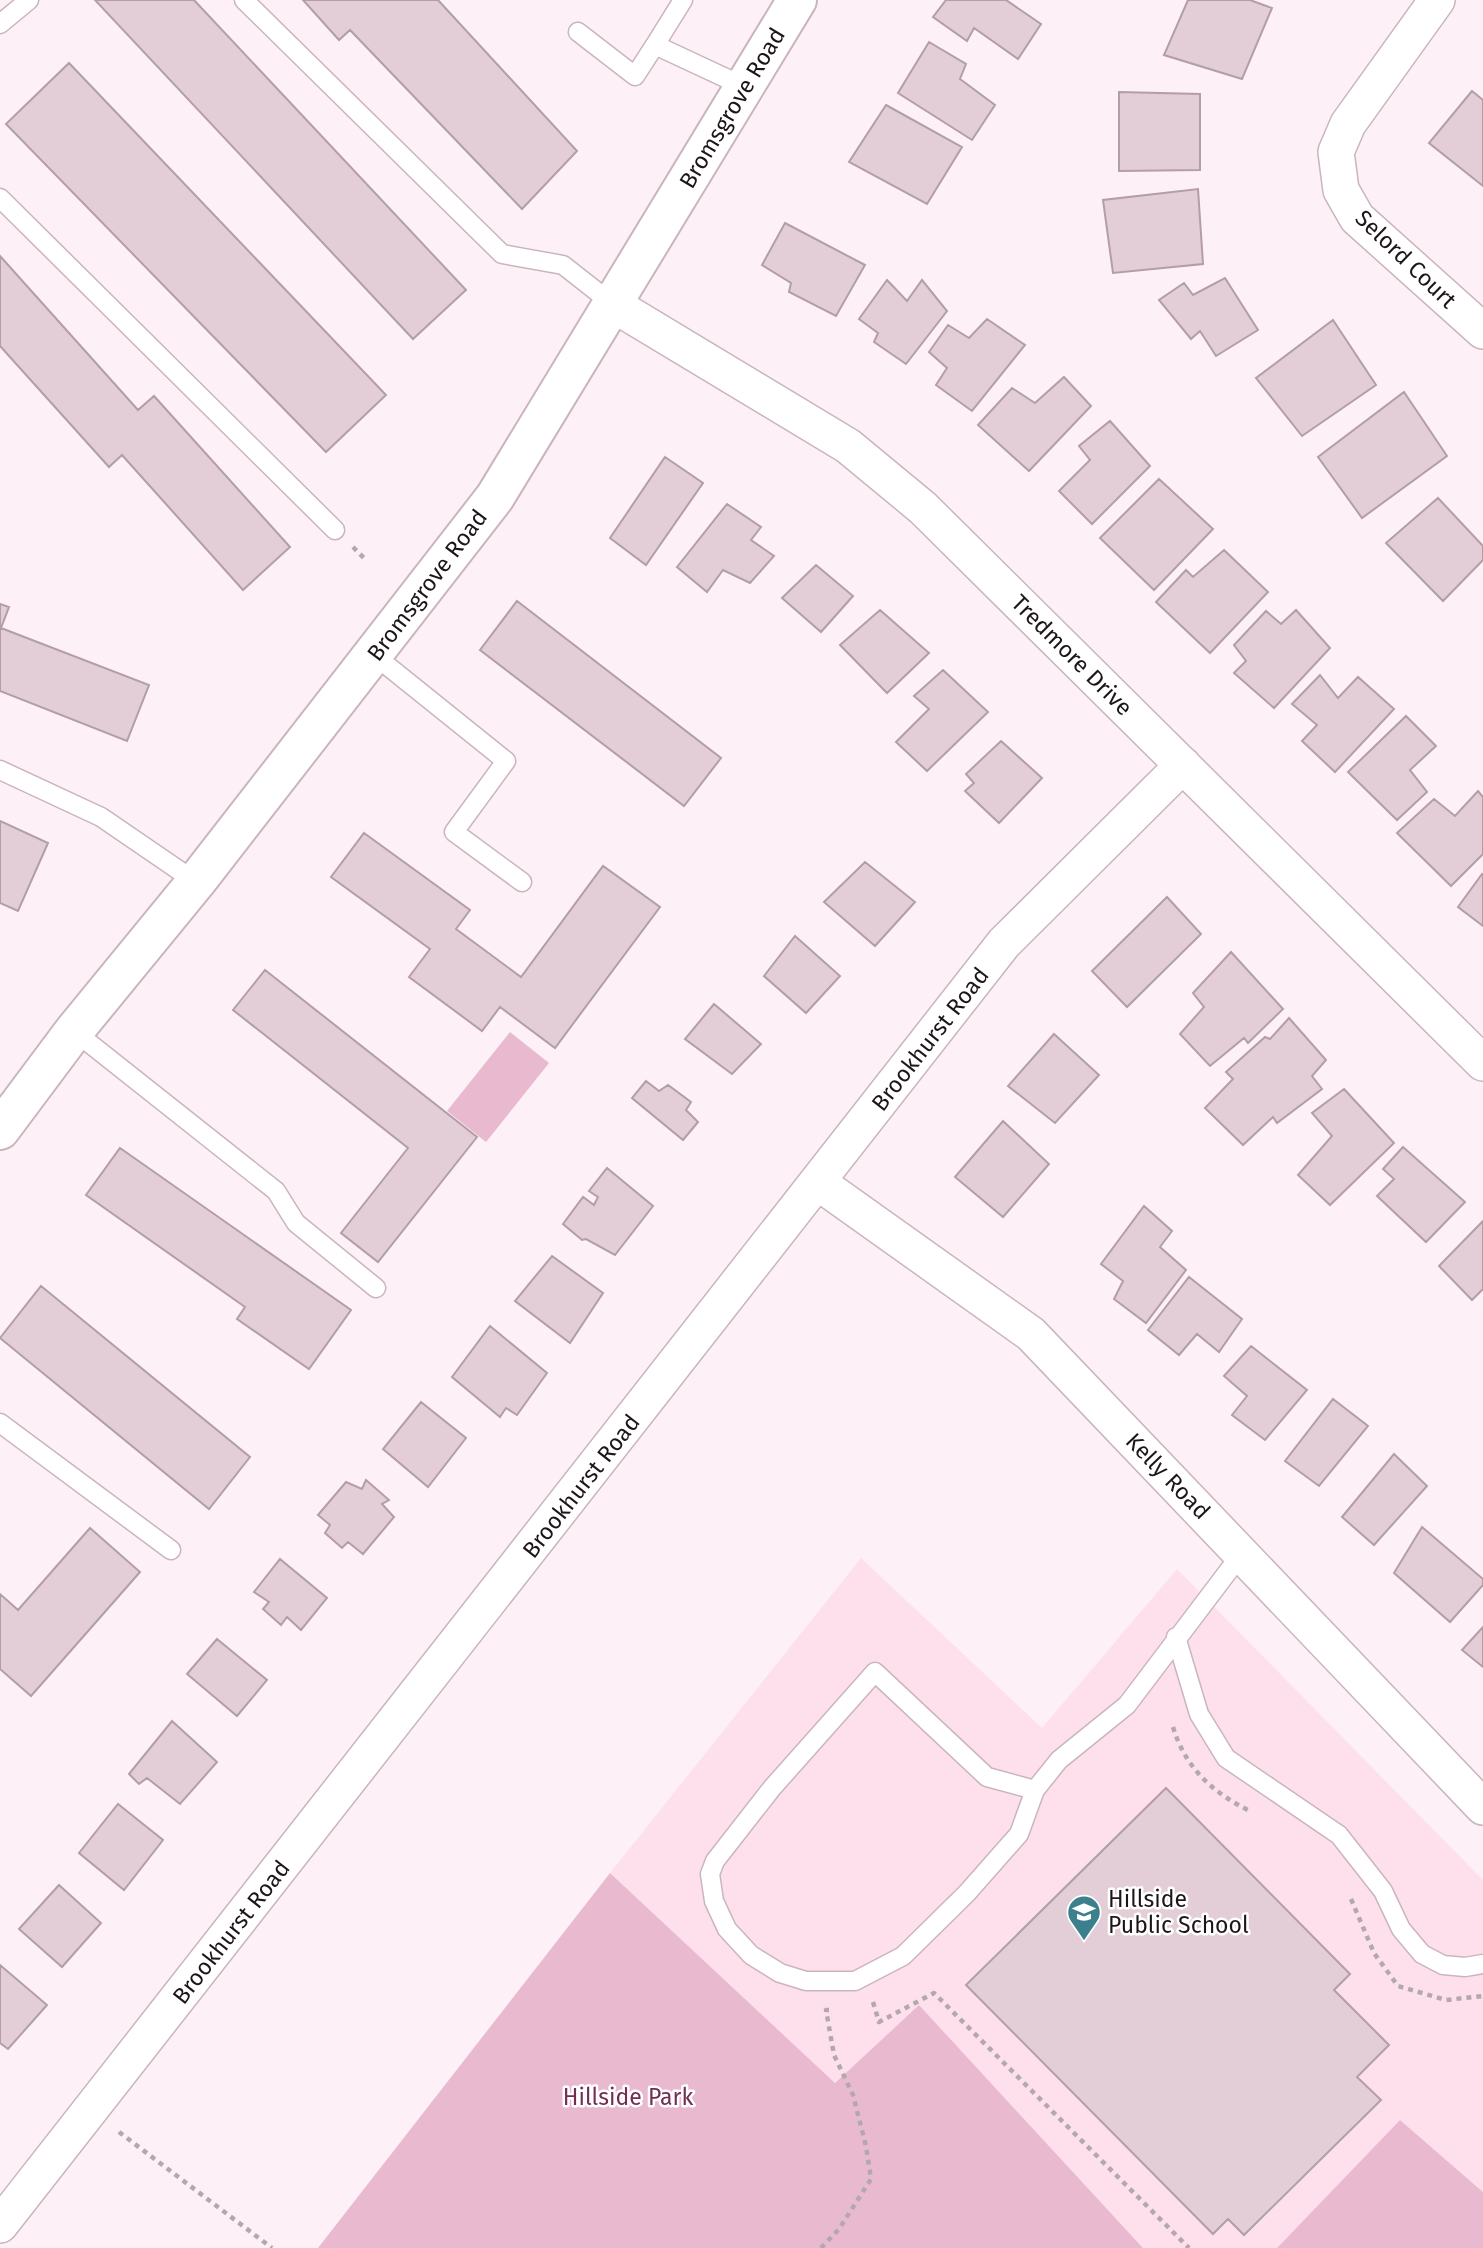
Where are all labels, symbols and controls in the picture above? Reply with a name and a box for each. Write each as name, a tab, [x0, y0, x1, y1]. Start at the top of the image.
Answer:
street label: Bromsgrove Road	[673, 23, 791, 193]
street label: Selord Court	[1350, 204, 1463, 315]
street label: Bromsgrove Road	[361, 504, 493, 666]
street label: Tredmore Drive	[1006, 589, 1138, 721]
street label: Brookhurst Road	[865, 962, 995, 1116]
street label: Brookhurst Road	[516, 1409, 646, 1563]
street label: Kelly Road	[1120, 1427, 1216, 1525]
street label: Brookhurst Road	[166, 1855, 296, 2009]
place label: Hillside Public School	[1108, 1885, 1249, 1939]
school or university icon: Hillside Public School	[1065, 1893, 1103, 1942]
park label: Hillside Park	[563, 2083, 693, 2111]

